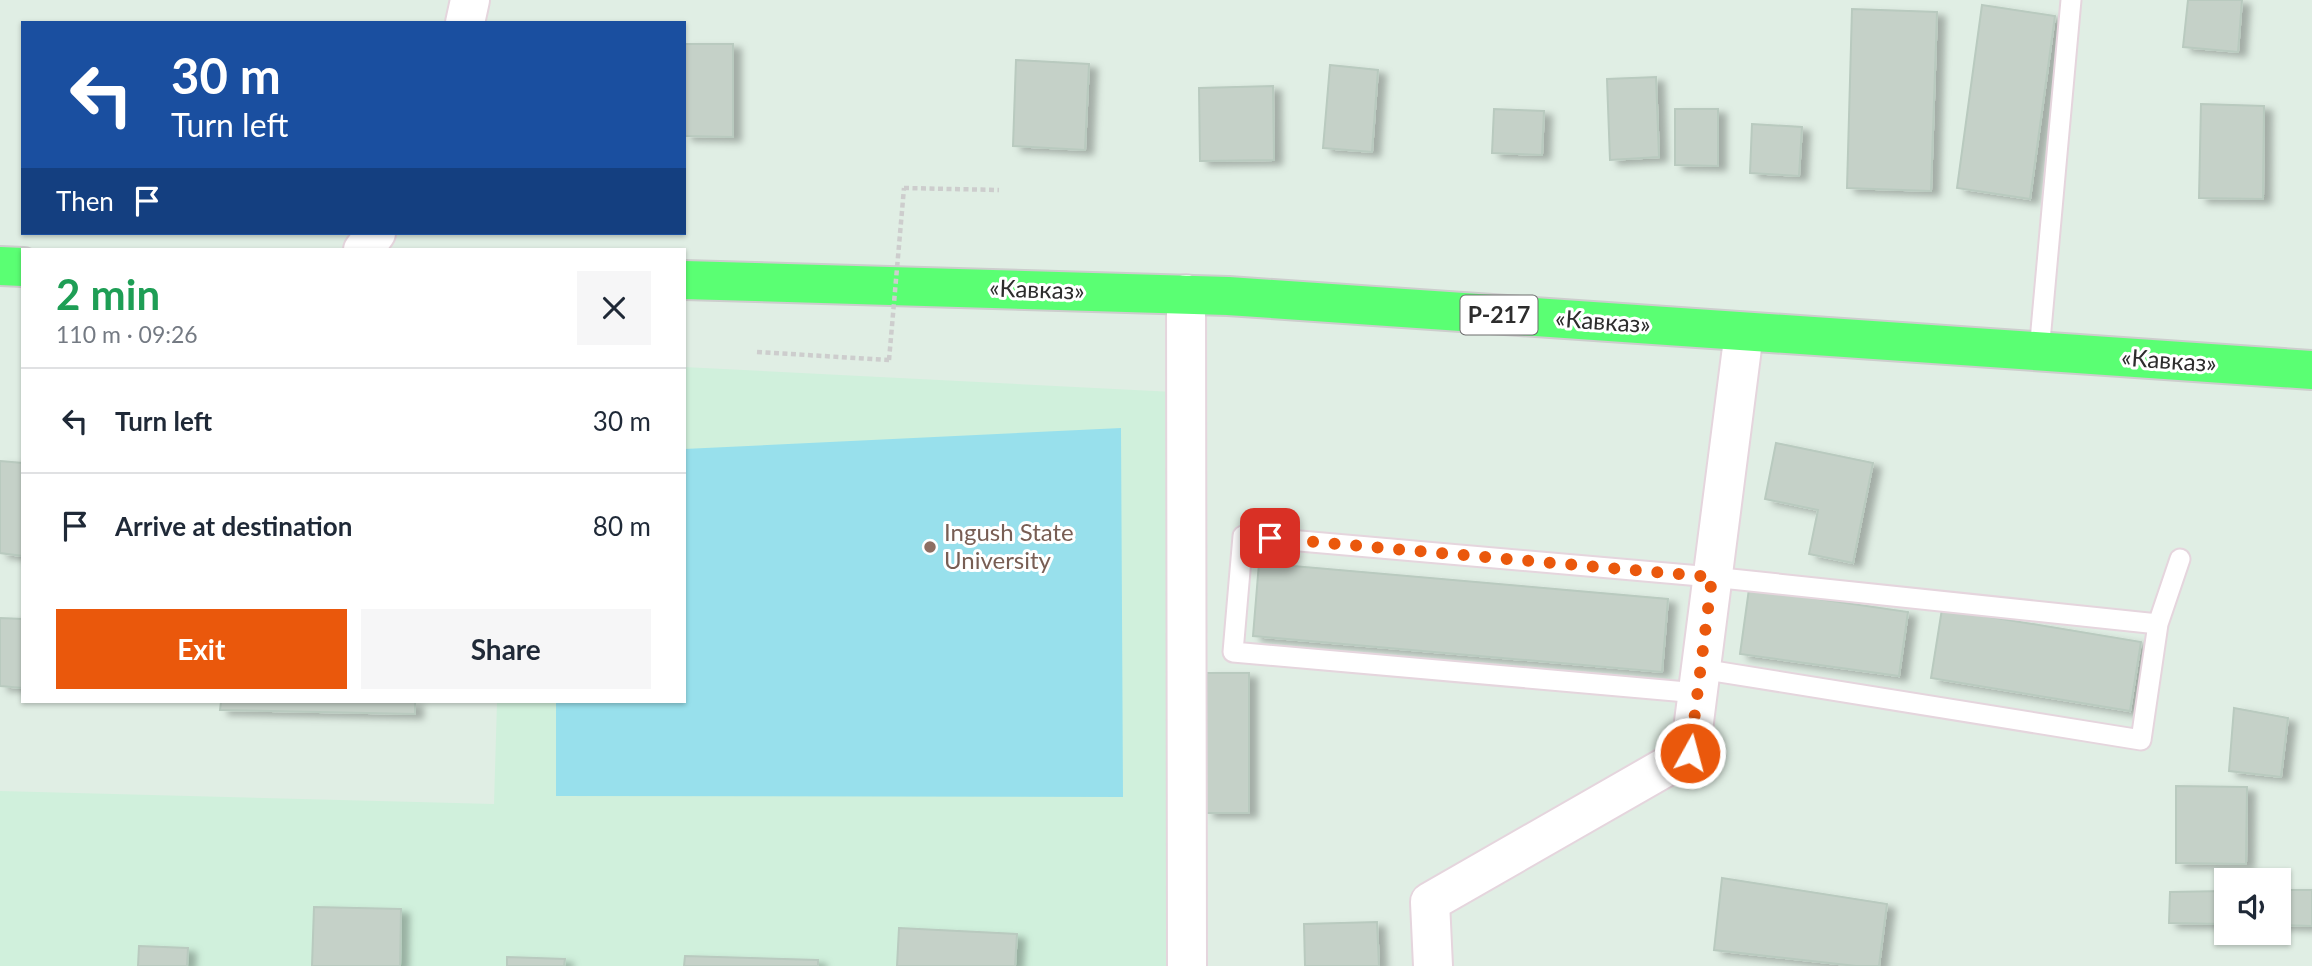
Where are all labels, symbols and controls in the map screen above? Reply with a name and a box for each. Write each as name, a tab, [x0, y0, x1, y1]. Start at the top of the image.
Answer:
text: 30 m	[171, 46, 281, 104]
icon: left	[56, 49, 147, 140]
text: Turn left	[171, 105, 288, 144]
icon: arrive	[128, 182, 166, 220]
text: Then	[56, 185, 114, 217]
text: 2 min	[56, 269, 160, 319]
button: close	[577, 271, 651, 345]
street label: «Кавказ»	[989, 272, 1085, 305]
road number: Р-217	[1460, 296, 1538, 334]
street label: «Кавказ»	[1554, 303, 1652, 338]
text: 110 m · 09:26	[56, 320, 198, 348]
street label: «Кавказ»	[2120, 342, 2218, 377]
icon: left	[56, 402, 94, 440]
text: Turn left	[115, 405, 212, 437]
text: 30 m	[593, 405, 651, 437]
icon: arrive	[56, 507, 94, 545]
pin	[1240, 508, 1300, 568]
text: Arrive at destination	[115, 510, 352, 542]
text: 80 m	[593, 510, 651, 542]
place label: Ingush State University	[944, 517, 1074, 574]
icon: arrive	[1251, 519, 1289, 557]
marker: Ingush State University	[922, 539, 938, 555]
button: Exit	[56, 609, 347, 689]
button: Share	[361, 609, 651, 689]
position arrow	[1653, 716, 1727, 790]
map controls	[2214, 868, 2291, 945]
button: sound	[2214, 868, 2291, 945]

